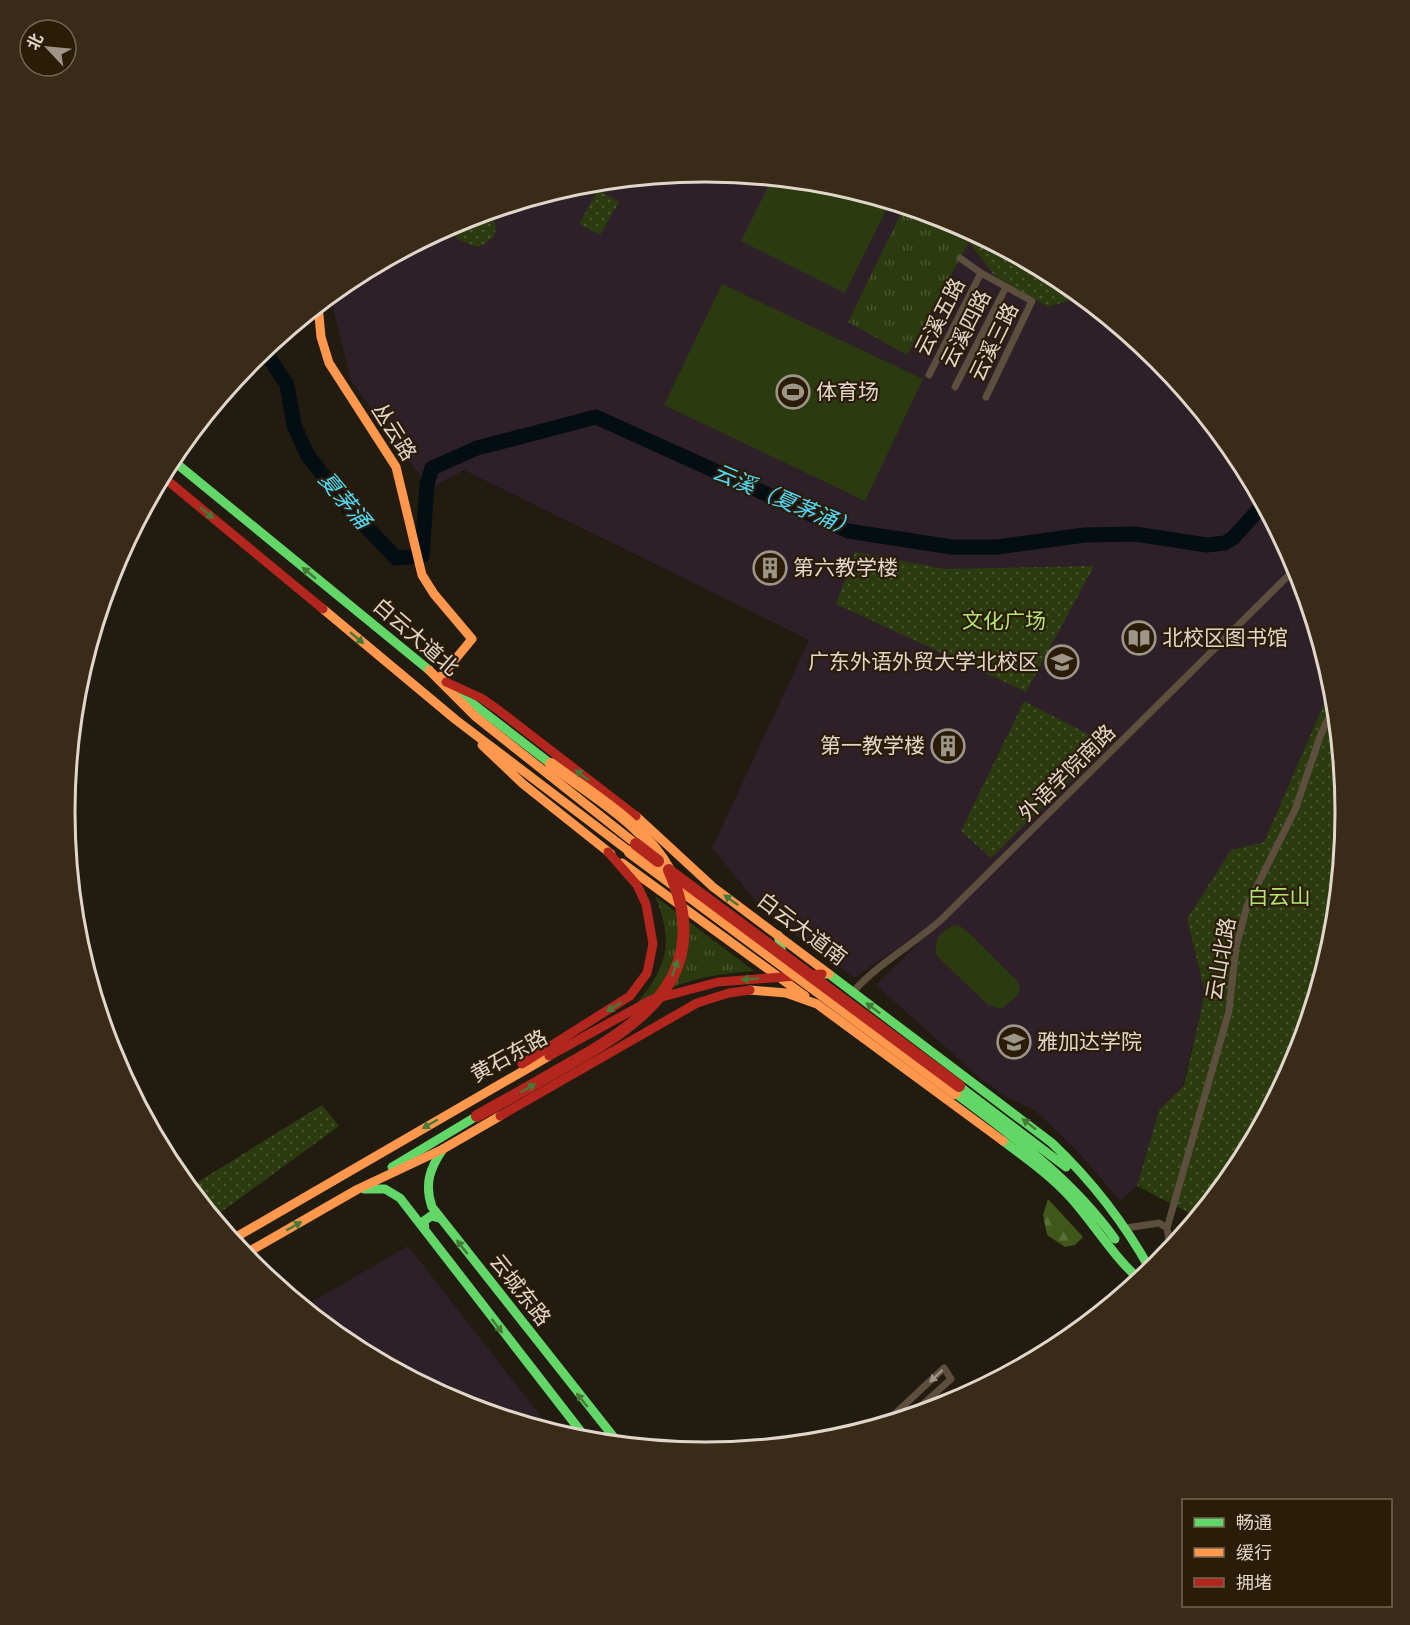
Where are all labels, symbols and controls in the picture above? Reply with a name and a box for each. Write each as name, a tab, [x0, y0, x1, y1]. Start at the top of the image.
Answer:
north arrow	[18, 18, 78, 78]
text: 北	[21, 29, 49, 54]
street label: 云溪五路	[908, 273, 972, 361]
street label: 云溪四路	[934, 285, 998, 373]
street label: 云溪三路	[962, 298, 1026, 386]
sports icon: 体育场	[775, 374, 811, 410]
place label: 体育场	[816, 377, 879, 407]
street label: 丛云路	[365, 397, 423, 467]
water label: 云溪（夏茅涌）	[708, 455, 862, 545]
water label: 夏茅涌	[312, 464, 380, 538]
one-way arrow	[199, 507, 215, 520]
building icon: 第六教学楼	[752, 550, 788, 586]
place label: 第六教学楼	[793, 553, 898, 583]
one-way arrow	[301, 566, 317, 579]
street label: 白云大道北	[367, 591, 465, 683]
park label: 文化广场	[962, 606, 1046, 636]
library icon: 北校区图书馆	[1121, 620, 1157, 656]
place label: 北校区图书馆	[1162, 623, 1288, 653]
one-way arrow	[349, 631, 364, 644]
school or university icon: 广东外语外贸大学北校区	[1044, 644, 1080, 680]
place label: 广东外语外贸大学北校区	[808, 647, 1039, 677]
street label: 外语学院南路	[1012, 718, 1122, 828]
building icon: 第一教学楼	[930, 728, 966, 764]
place label: 第一教学楼	[820, 731, 925, 761]
one-way arrow	[575, 769, 590, 781]
park label: 白云山	[1248, 882, 1311, 912]
street label: 白云大道南	[751, 885, 853, 973]
one-way arrow	[724, 894, 740, 906]
street label: 云山北路	[1199, 915, 1243, 1003]
one-way arrow	[671, 959, 681, 977]
one-way arrow	[740, 974, 759, 983]
one-way arrow	[606, 1001, 622, 1012]
one-way arrow	[865, 1002, 880, 1014]
street label: 黄石东路	[465, 1023, 553, 1089]
school or university icon: 雅加达学院	[996, 1024, 1032, 1060]
place label: 雅加达学院	[1037, 1027, 1142, 1057]
one-way arrow	[520, 1082, 536, 1093]
one-way arrow	[1022, 1118, 1037, 1130]
one-way arrow	[422, 1119, 438, 1130]
one-way arrow	[286, 1221, 303, 1231]
one-way arrow	[456, 1239, 468, 1254]
street label: 云城东路	[482, 1248, 558, 1332]
one-way arrow	[491, 1318, 504, 1334]
one-way arrow	[929, 1369, 944, 1382]
one-way arrow	[576, 1392, 589, 1408]
legend	[1182, 1499, 1392, 1607]
text: 畅通	[1236, 1510, 1272, 1536]
text: 缓行	[1236, 1540, 1272, 1566]
text: 拥堵	[1236, 1570, 1272, 1596]

